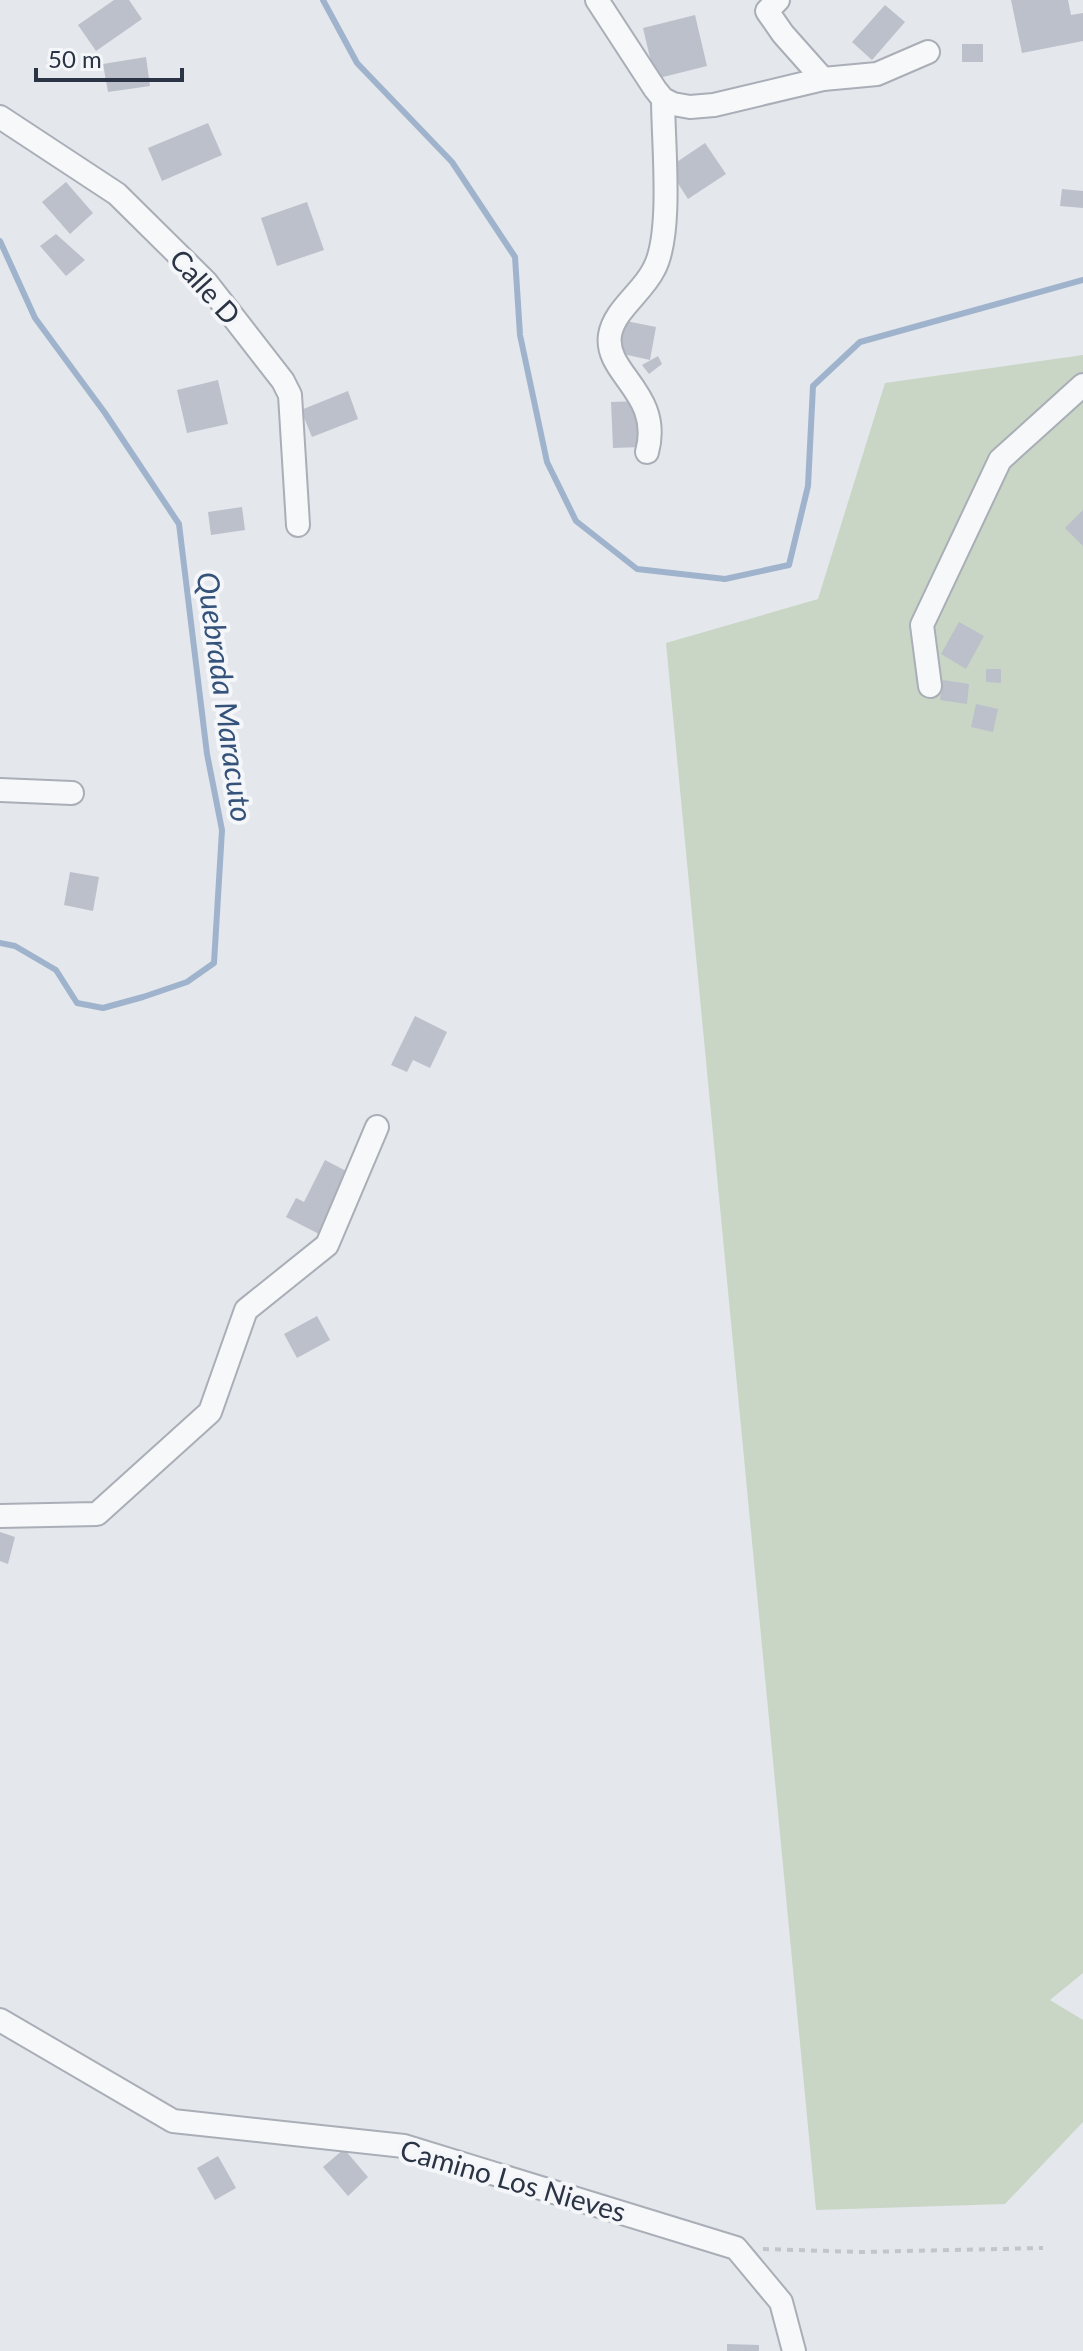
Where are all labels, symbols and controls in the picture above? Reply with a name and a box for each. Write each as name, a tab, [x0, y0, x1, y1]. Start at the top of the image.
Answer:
scale bar	[36, 32, 182, 82]
text: 50 m	[48, 44, 102, 73]
street label: Calle D	[163, 242, 248, 331]
water label: Quebrada Maracuto	[191, 569, 261, 824]
street label: Camino Los Nieves	[397, 2132, 630, 2228]

